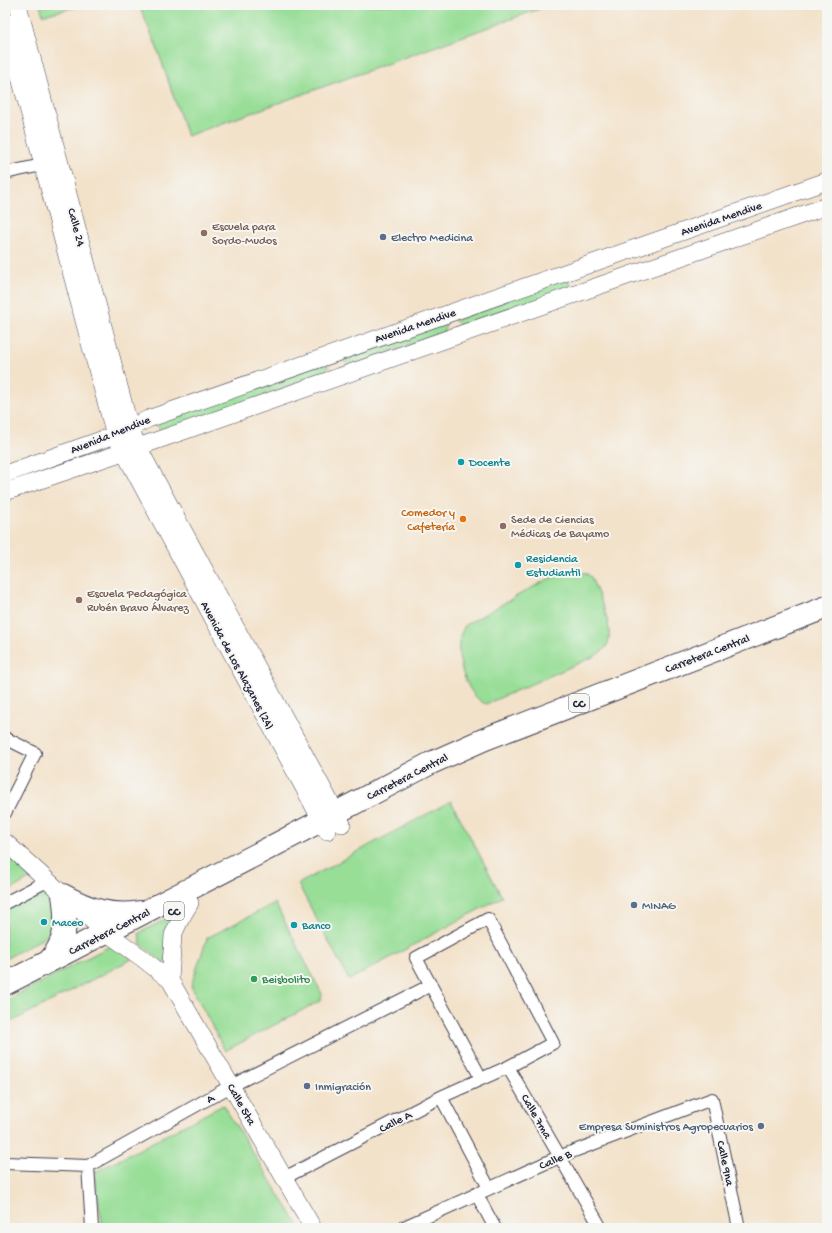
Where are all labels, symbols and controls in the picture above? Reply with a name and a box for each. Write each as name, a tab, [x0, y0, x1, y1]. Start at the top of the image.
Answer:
street label: Avenida Mendive	[679, 199, 765, 240]
street label: Calle 24	[63, 207, 87, 248]
place label: Escuela para Sordo-Mudos	[212, 221, 277, 249]
marker: Escuela para Sordo-Mudos	[199, 228, 209, 238]
marker: Electro Medicina	[378, 232, 388, 242]
place label: Electro Medicina	[391, 232, 473, 246]
street label: Avenida Mendive	[373, 306, 459, 347]
street label: Avenida Mendive	[69, 413, 153, 458]
marker: Docente	[456, 457, 466, 467]
place label: Docente	[468, 457, 511, 471]
place label: Comedor y Cafetería	[401, 507, 455, 535]
marker: Comedor y Cafetería	[458, 514, 468, 524]
place label: Sede de Ciencias Médicas de Bayamo	[511, 514, 609, 542]
marker: Sede de Ciencias Médicas de Bayamo	[498, 521, 508, 531]
place label: Residencia Estudiantil	[526, 553, 581, 581]
marker: Residencia Estudiantil	[513, 560, 523, 570]
place label: Escuela Pedagógica Rubén Bravo Álvarez	[87, 588, 190, 616]
marker: Escuela Pedagógica Rubén Bravo Álvarez	[74, 595, 84, 605]
street label: Avenida de Los Alazanes (24)	[196, 599, 276, 732]
street label: Carretera Central	[663, 632, 752, 677]
road number: CC	[569, 694, 589, 712]
street label: Carretera Central	[365, 751, 451, 804]
marker: MINAG	[629, 900, 639, 910]
place label: MINAG	[642, 900, 676, 914]
road number: CC	[164, 902, 184, 920]
street label: Carretera Central	[67, 906, 153, 959]
marker: Maceo	[39, 917, 49, 927]
place label: Maceo	[52, 917, 84, 931]
marker: Banco	[289, 920, 299, 930]
place label: Banco	[301, 920, 331, 934]
marker: Beisbolito	[249, 974, 259, 984]
place label: Beisbolito	[261, 974, 310, 988]
marker: Inmigración	[302, 1081, 312, 1091]
place label: Inmigración	[315, 1081, 371, 1095]
street label: Calle 5ta	[223, 1082, 258, 1128]
street label: A	[204, 1091, 218, 1108]
street label: Calle 7ma	[517, 1092, 554, 1142]
street label: Calle A	[377, 1108, 415, 1137]
place label: Empresa Suministros Agropecuarios	[579, 1121, 754, 1135]
marker: Empresa Suministros Agropecuarios	[756, 1121, 766, 1131]
street label: Calle 9na	[712, 1140, 736, 1188]
street label: Calle B	[538, 1147, 575, 1174]

